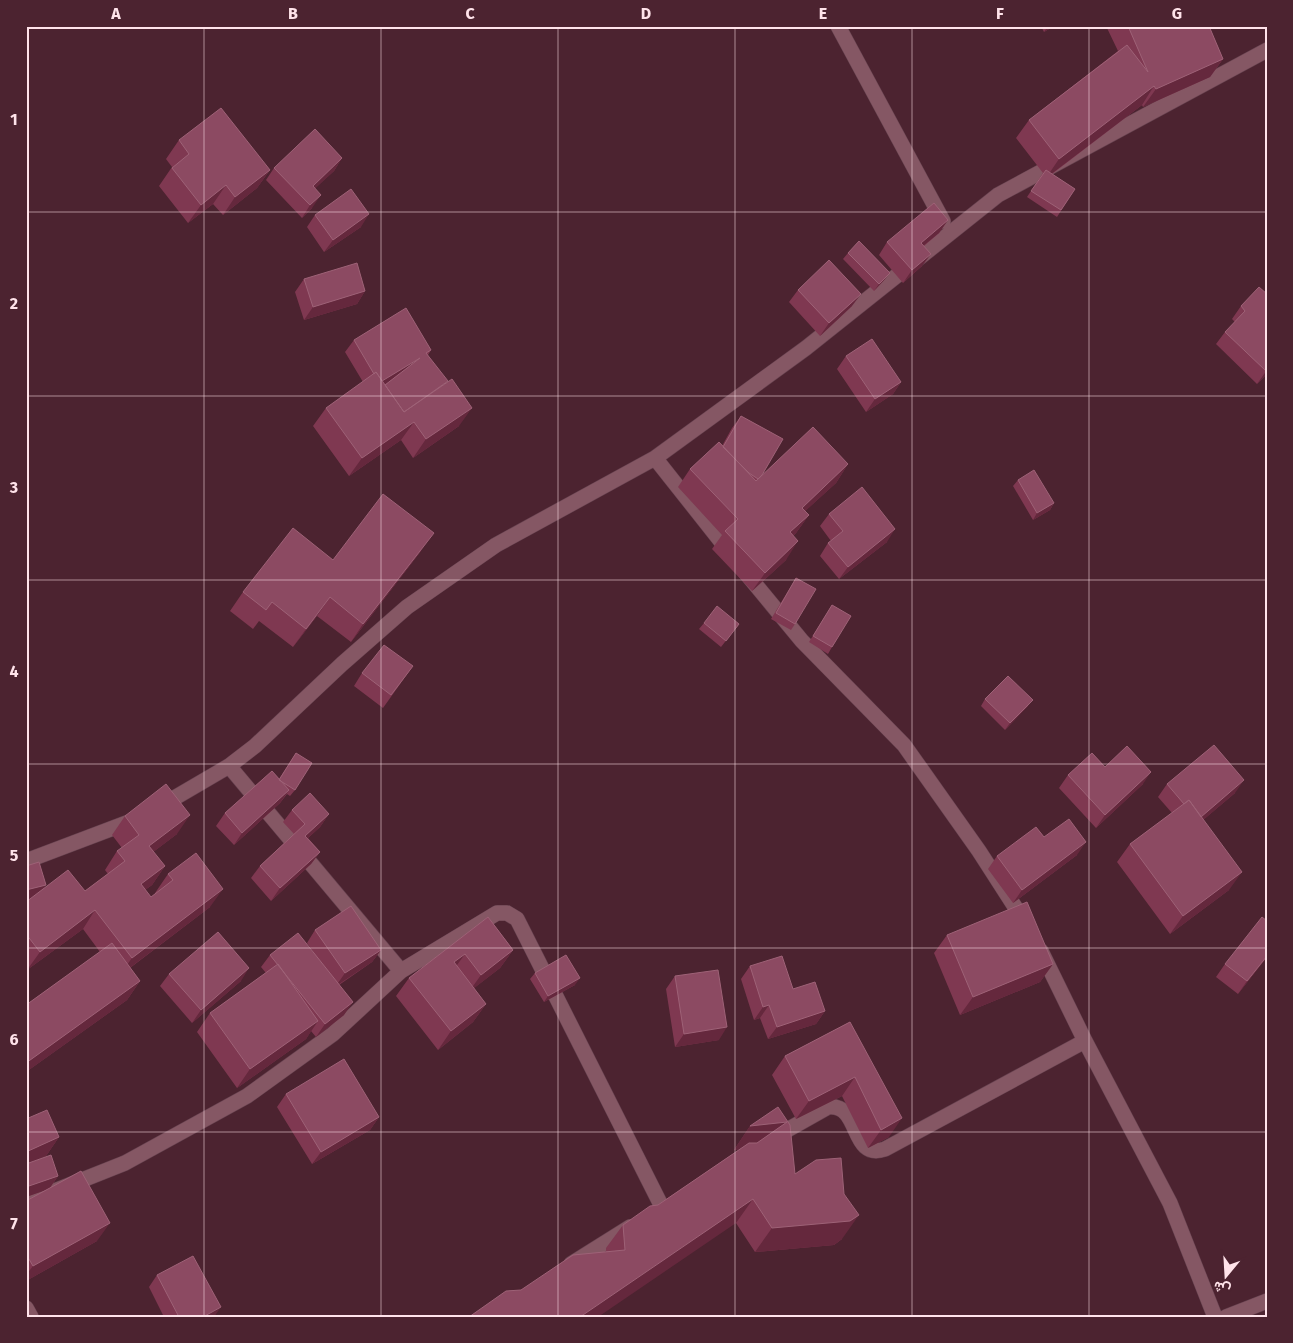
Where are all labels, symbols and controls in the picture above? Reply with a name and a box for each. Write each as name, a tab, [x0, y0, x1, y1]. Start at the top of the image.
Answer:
text: A	[110, 4, 121, 23]
text: B	[288, 4, 298, 23]
text: C	[465, 4, 475, 23]
text: D	[641, 4, 651, 23]
text: E	[819, 4, 827, 23]
text: F	[996, 4, 1004, 23]
text: G	[1172, 4, 1182, 23]
text: 1	[10, 110, 18, 129]
text: 2	[10, 294, 18, 313]
text: 3	[9, 478, 18, 497]
text: 4	[9, 662, 19, 681]
text: 5	[10, 846, 19, 865]
text: 6	[9, 1030, 19, 1049]
text: 7	[10, 1214, 18, 1233]
north arrow	[1200, 1250, 1250, 1300]
text: ش	[1211, 1277, 1233, 1299]

